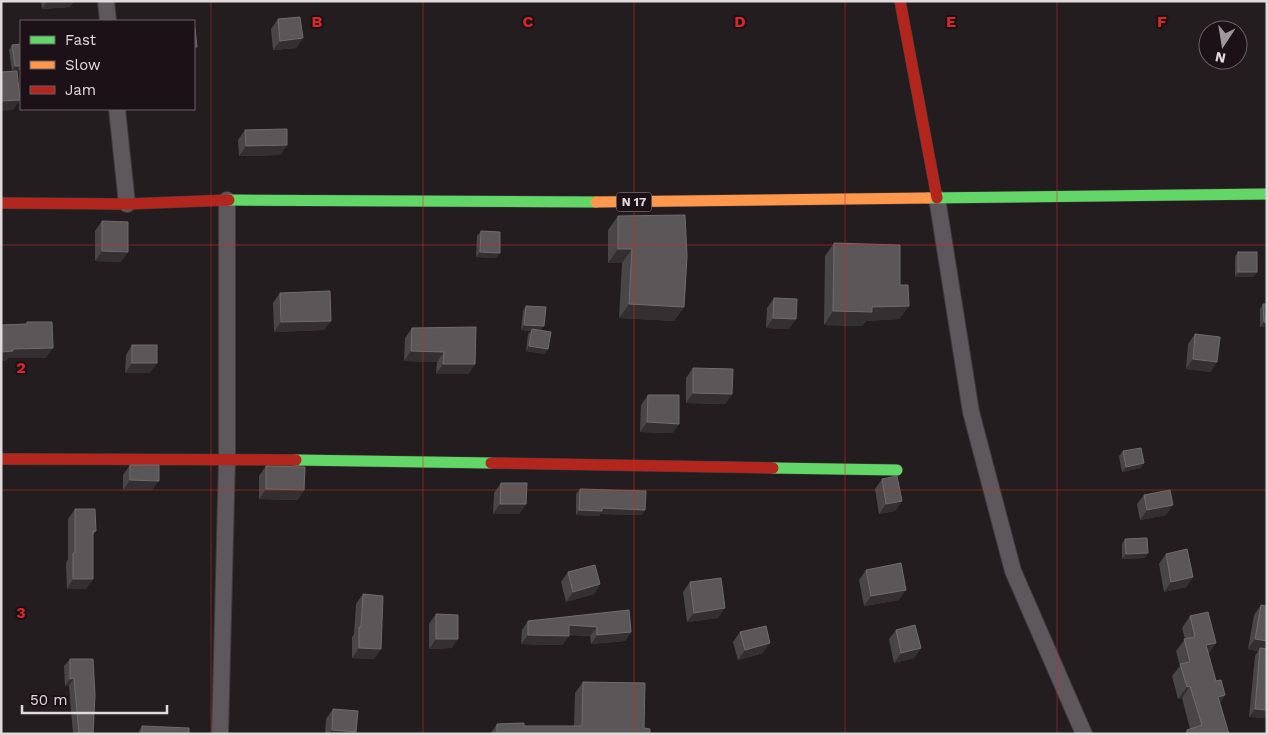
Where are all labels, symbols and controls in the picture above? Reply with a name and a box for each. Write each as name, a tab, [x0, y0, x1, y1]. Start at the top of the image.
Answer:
text: B	[312, 12, 323, 31]
text: C	[523, 12, 534, 31]
text: D	[734, 12, 746, 31]
text: E	[946, 12, 956, 31]
text: F	[1157, 12, 1167, 31]
legend	[20, 20, 195, 110]
north arrow	[1198, 20, 1248, 70]
text: Fast	[65, 31, 97, 49]
text: N	[1214, 49, 1227, 67]
text: Slow	[65, 56, 101, 74]
text: Jam	[65, 81, 96, 99]
road number: N 17	[616, 192, 652, 212]
text: 2	[16, 358, 26, 377]
text: 3	[16, 603, 26, 622]
scale bar	[22, 682, 168, 714]
text: 50 m	[30, 691, 67, 709]

